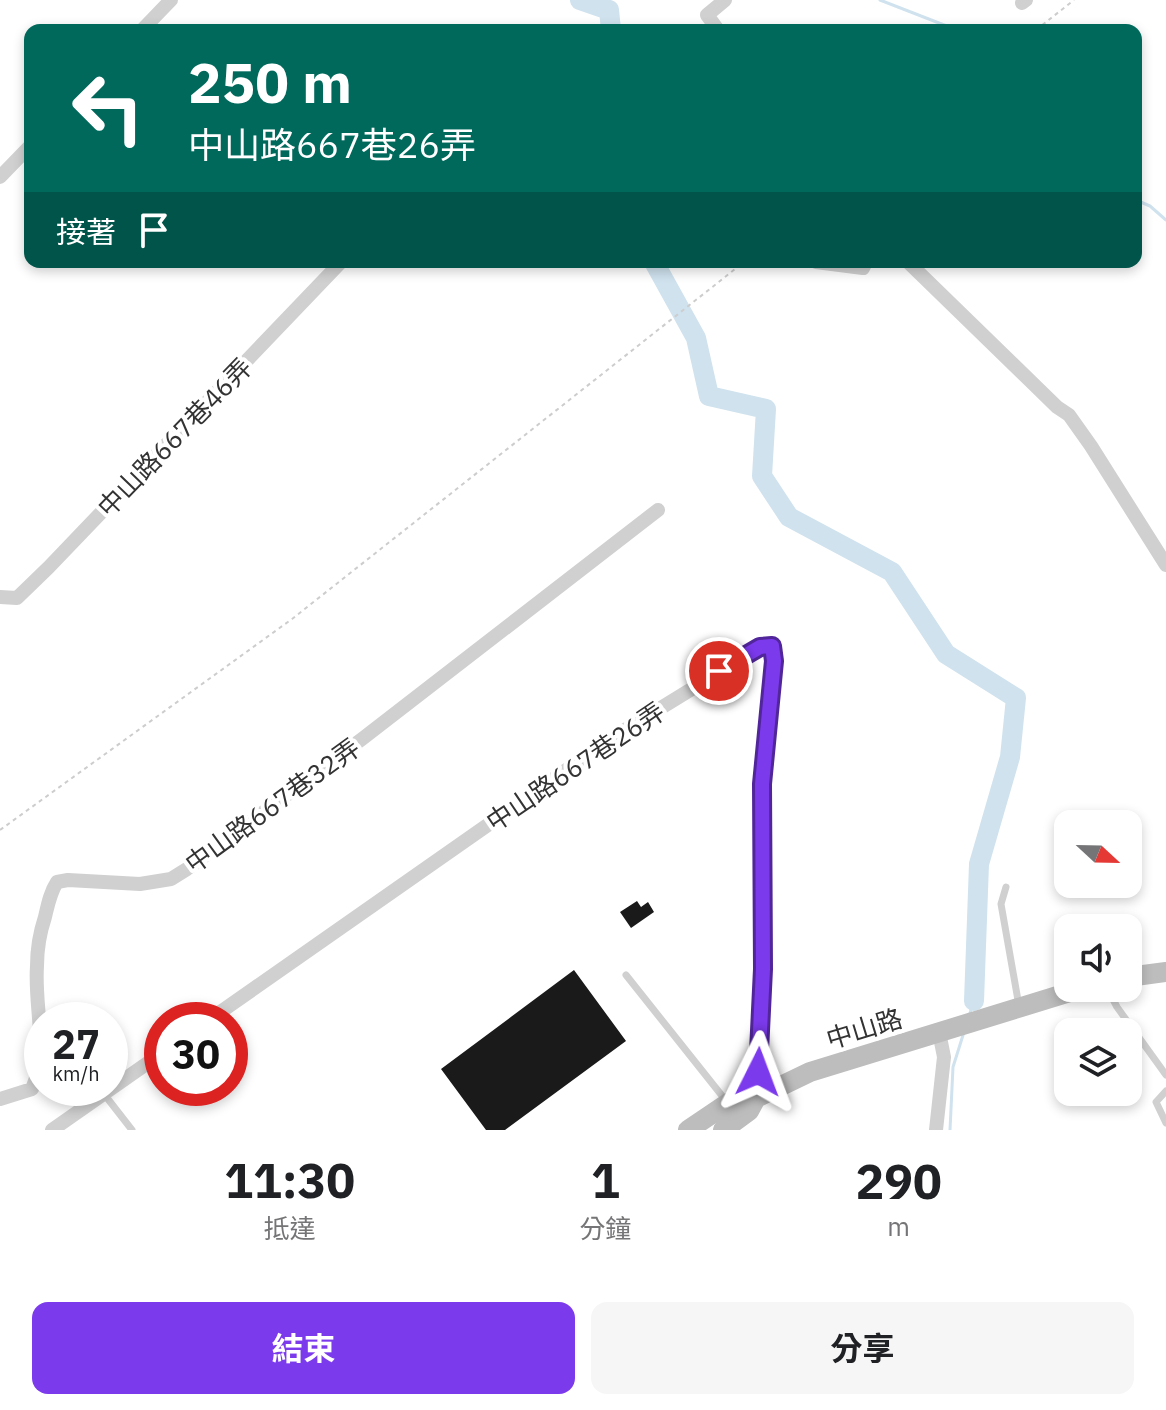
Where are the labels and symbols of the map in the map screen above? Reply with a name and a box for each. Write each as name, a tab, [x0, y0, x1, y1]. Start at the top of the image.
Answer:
street label: 中山路667巷46弄	[90, 350, 258, 524]
pin	[685, 637, 753, 705]
street label: 中山路667巷26弄	[479, 694, 671, 838]
street label: 中山路667巷32弄	[178, 730, 366, 880]
north arrow	[1054, 810, 1142, 898]
street label: 中山路	[822, 1000, 906, 1056]
speed limit sign: 30	[144, 1002, 248, 1106]
position arrow	[716, 1030, 800, 1114]

